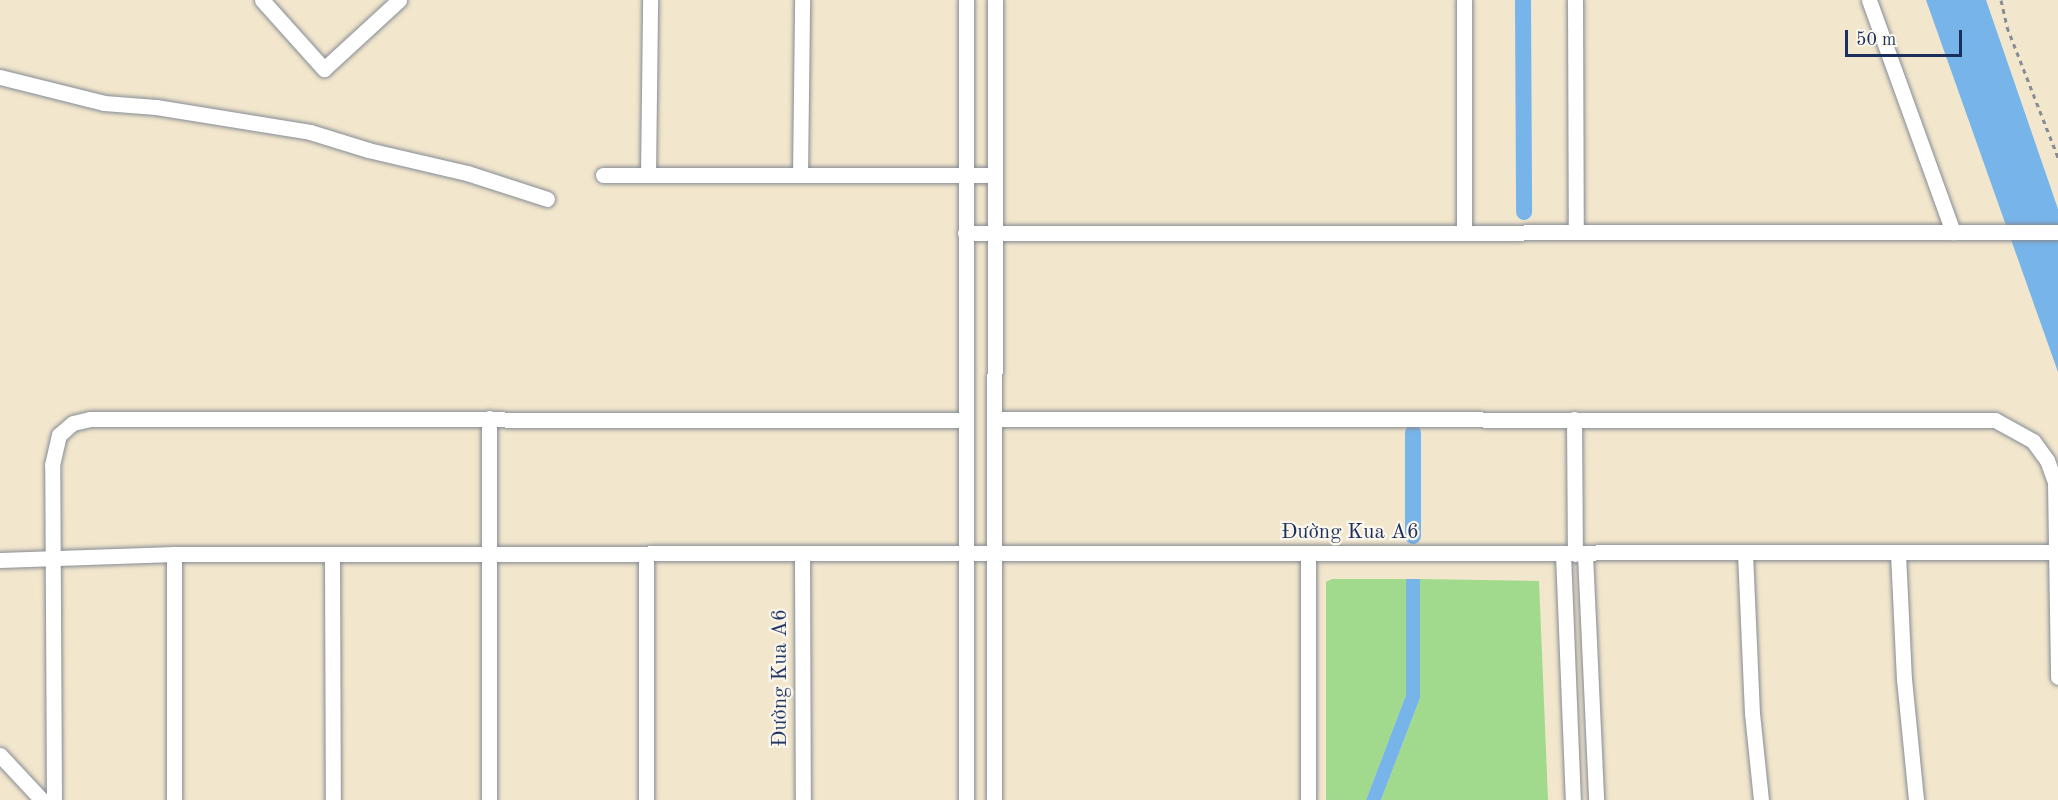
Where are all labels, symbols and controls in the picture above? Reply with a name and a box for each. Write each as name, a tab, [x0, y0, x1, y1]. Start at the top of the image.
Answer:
scale bar	[1848, 18, 1965, 56]
text: 50 m	[1856, 31, 1896, 49]
street label: Đường Kua A6	[1281, 520, 1419, 546]
street label: Đường Kua A6	[768, 609, 794, 747]

